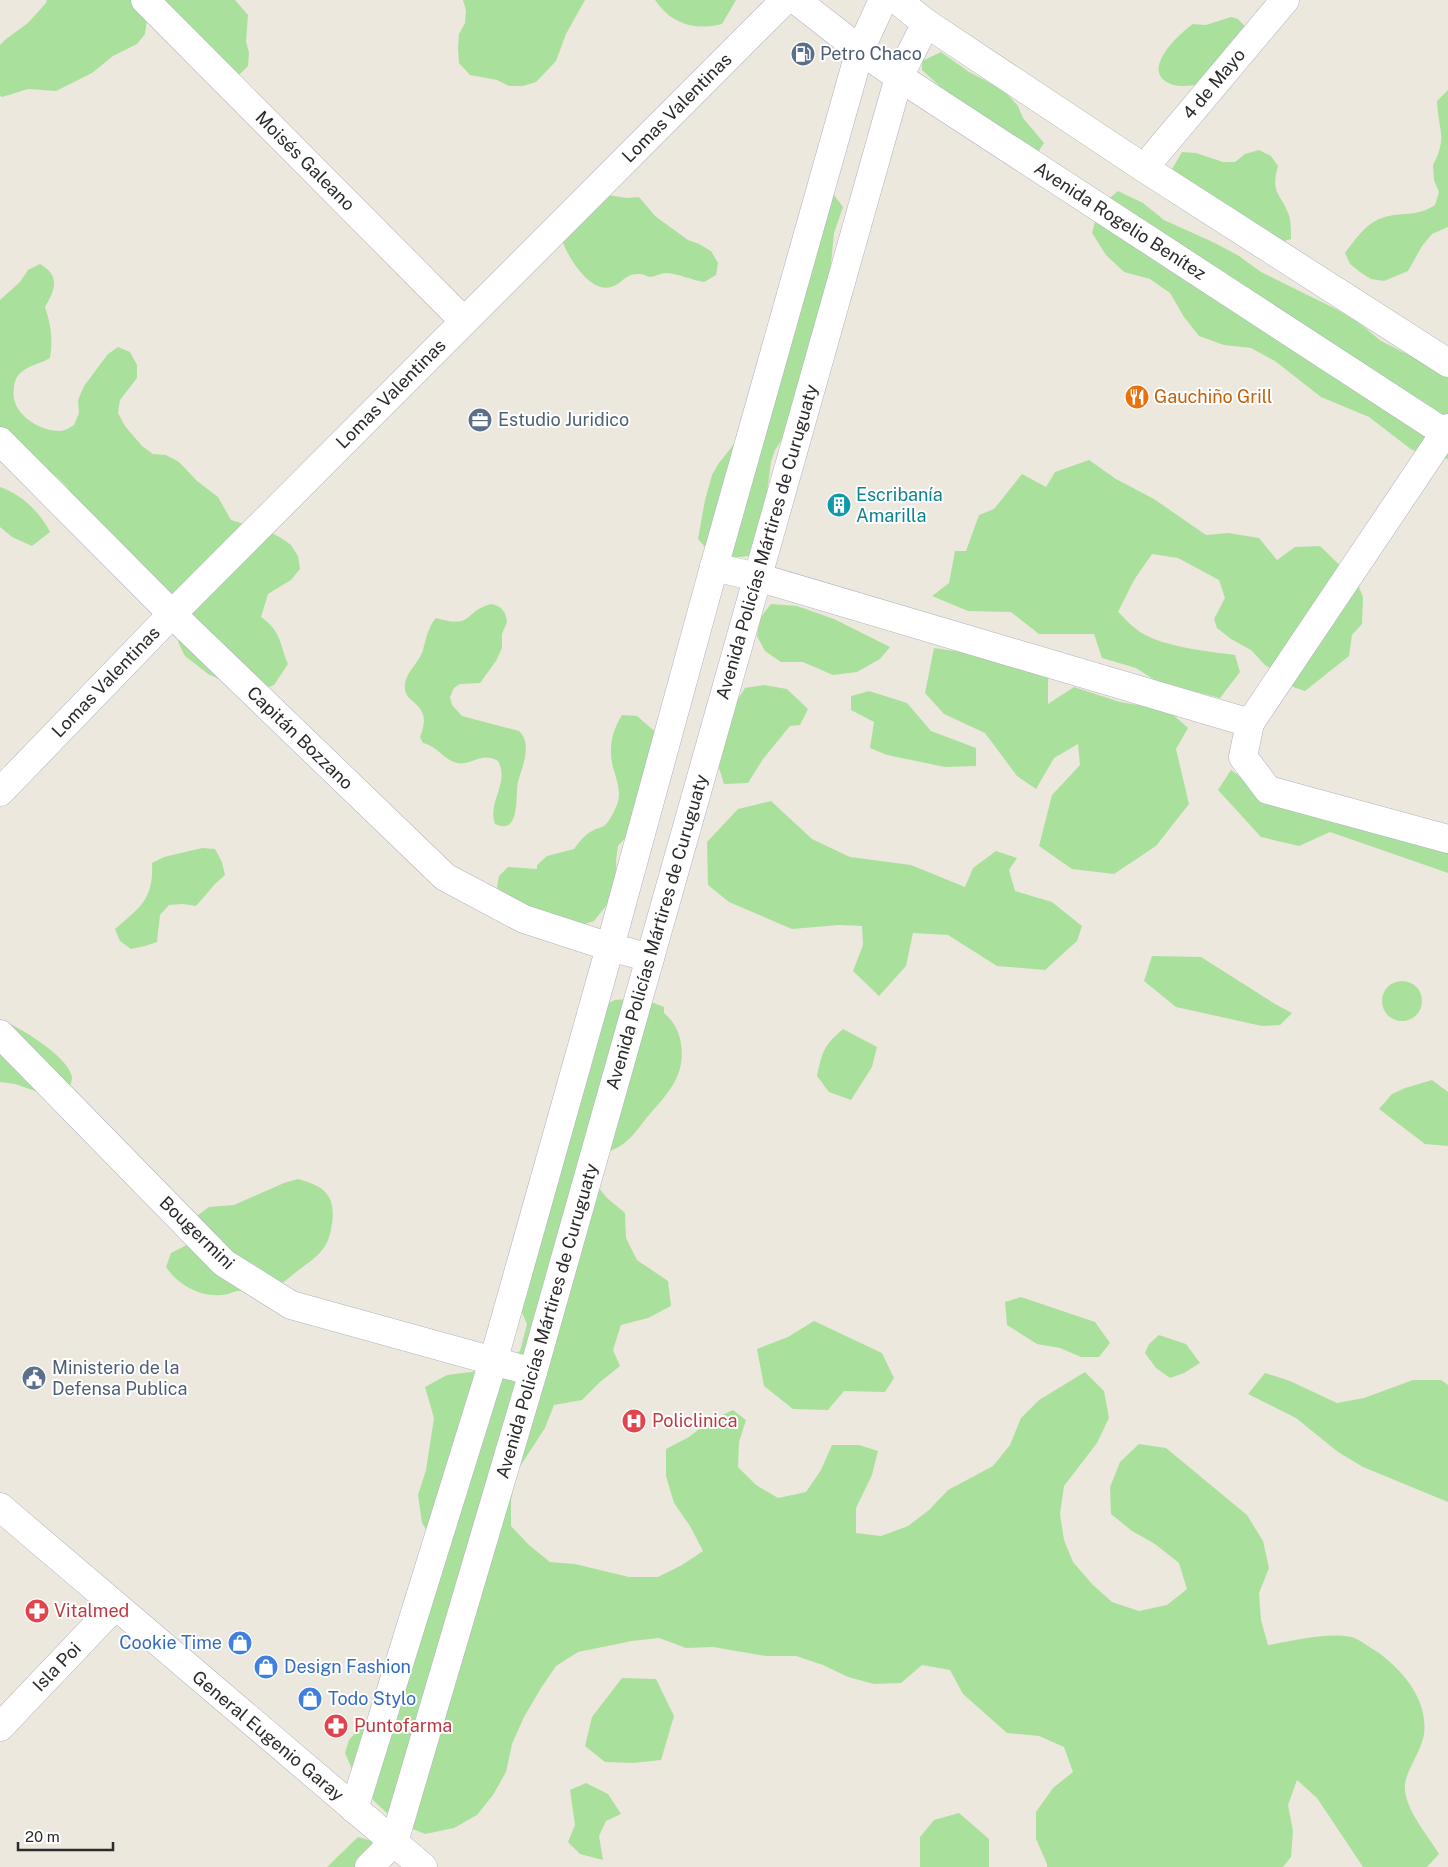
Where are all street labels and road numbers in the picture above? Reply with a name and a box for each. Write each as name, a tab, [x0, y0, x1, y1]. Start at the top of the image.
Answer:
street label: 4 de Mayo	[1178, 44, 1249, 123]
street label: Lomas Valentinas	[618, 49, 736, 167]
street label: Moisés Galeano	[251, 107, 359, 215]
street label: Avenida Rogelio Benítez	[1030, 157, 1210, 284]
street label: Lomas Valentinas	[332, 335, 450, 453]
street label: Avenida Policías Mártires de Curuguaty	[711, 381, 822, 702]
street label: Lomas Valentinas	[47, 622, 164, 741]
street label: Capitán Bozzano	[243, 682, 358, 794]
street label: Avenida Policías Mártires de Curuguaty	[601, 771, 712, 1092]
street label: Avenida Policías Mártires de Curuguaty	[491, 1160, 602, 1481]
street label: Bougermini	[156, 1192, 239, 1273]
street label: Isla Poi	[28, 1638, 85, 1695]
street label: General Eugenio Garay	[188, 1666, 349, 1805]

